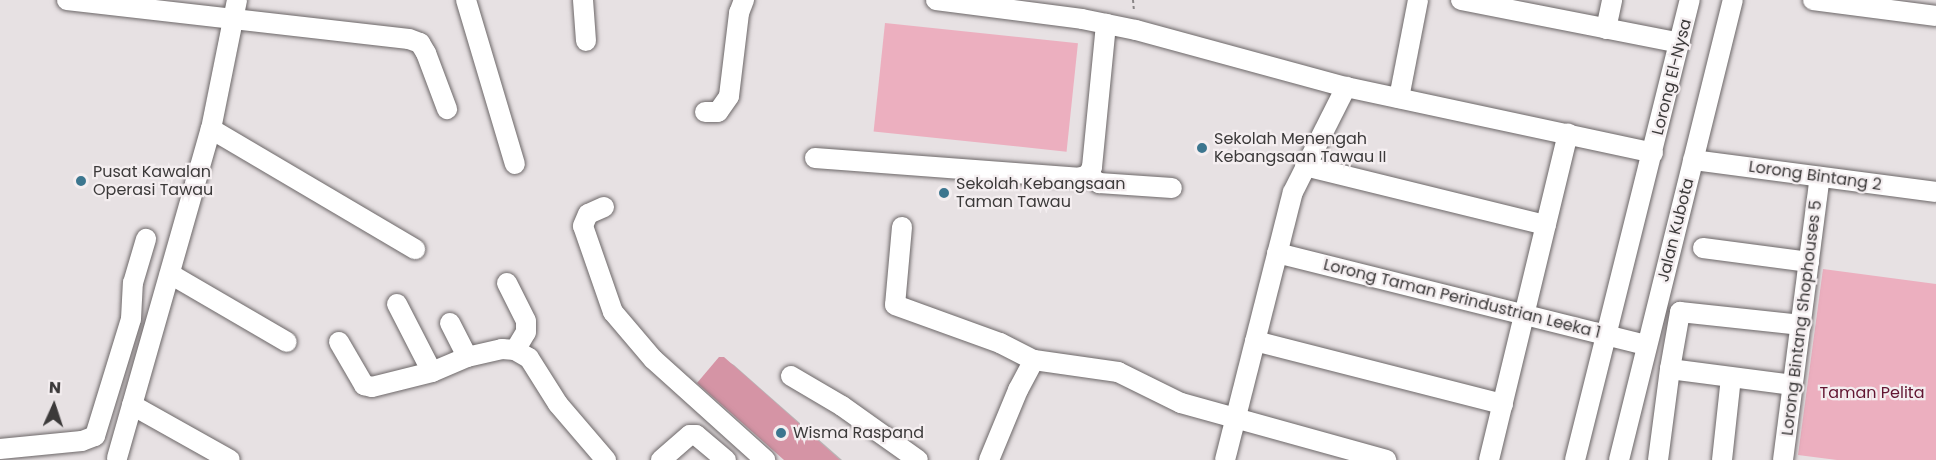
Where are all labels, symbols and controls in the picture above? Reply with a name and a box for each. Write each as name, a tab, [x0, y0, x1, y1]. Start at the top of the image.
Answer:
street label: Lorong El-Nysa	[1648, 17, 1696, 137]
place label: Sekolah Menengah Kebangsaan Tawau II	[1214, 129, 1386, 167]
marker: Sekolah Menengah Kebangsaan Tawau II	[1195, 141, 1209, 155]
street label: Lorong Bintang 2	[1747, 157, 1883, 195]
place label: Pusat Kawalan Operasi Tawau	[93, 162, 213, 200]
marker: Pusat Kawalan Operasi Tawau	[74, 174, 88, 188]
place label: Sekolah Kebangsaan Taman Tawau	[956, 174, 1125, 212]
street label: Jalan Kubota	[1654, 176, 1698, 284]
marker: Sekolah Kebangsaan Taman Tawau	[937, 186, 951, 200]
street label: Lorong Bintang Shophouses 5	[1778, 199, 1826, 437]
street label: Lorong Taman Perindustrian Leeka 1	[1321, 255, 1603, 343]
north arrow	[24, 376, 84, 436]
text: N	[48, 376, 62, 399]
park label: Taman Pelita	[1820, 383, 1924, 403]
place label: Wisma Raspand	[793, 423, 924, 443]
marker: Wisma Raspand	[774, 426, 788, 440]

